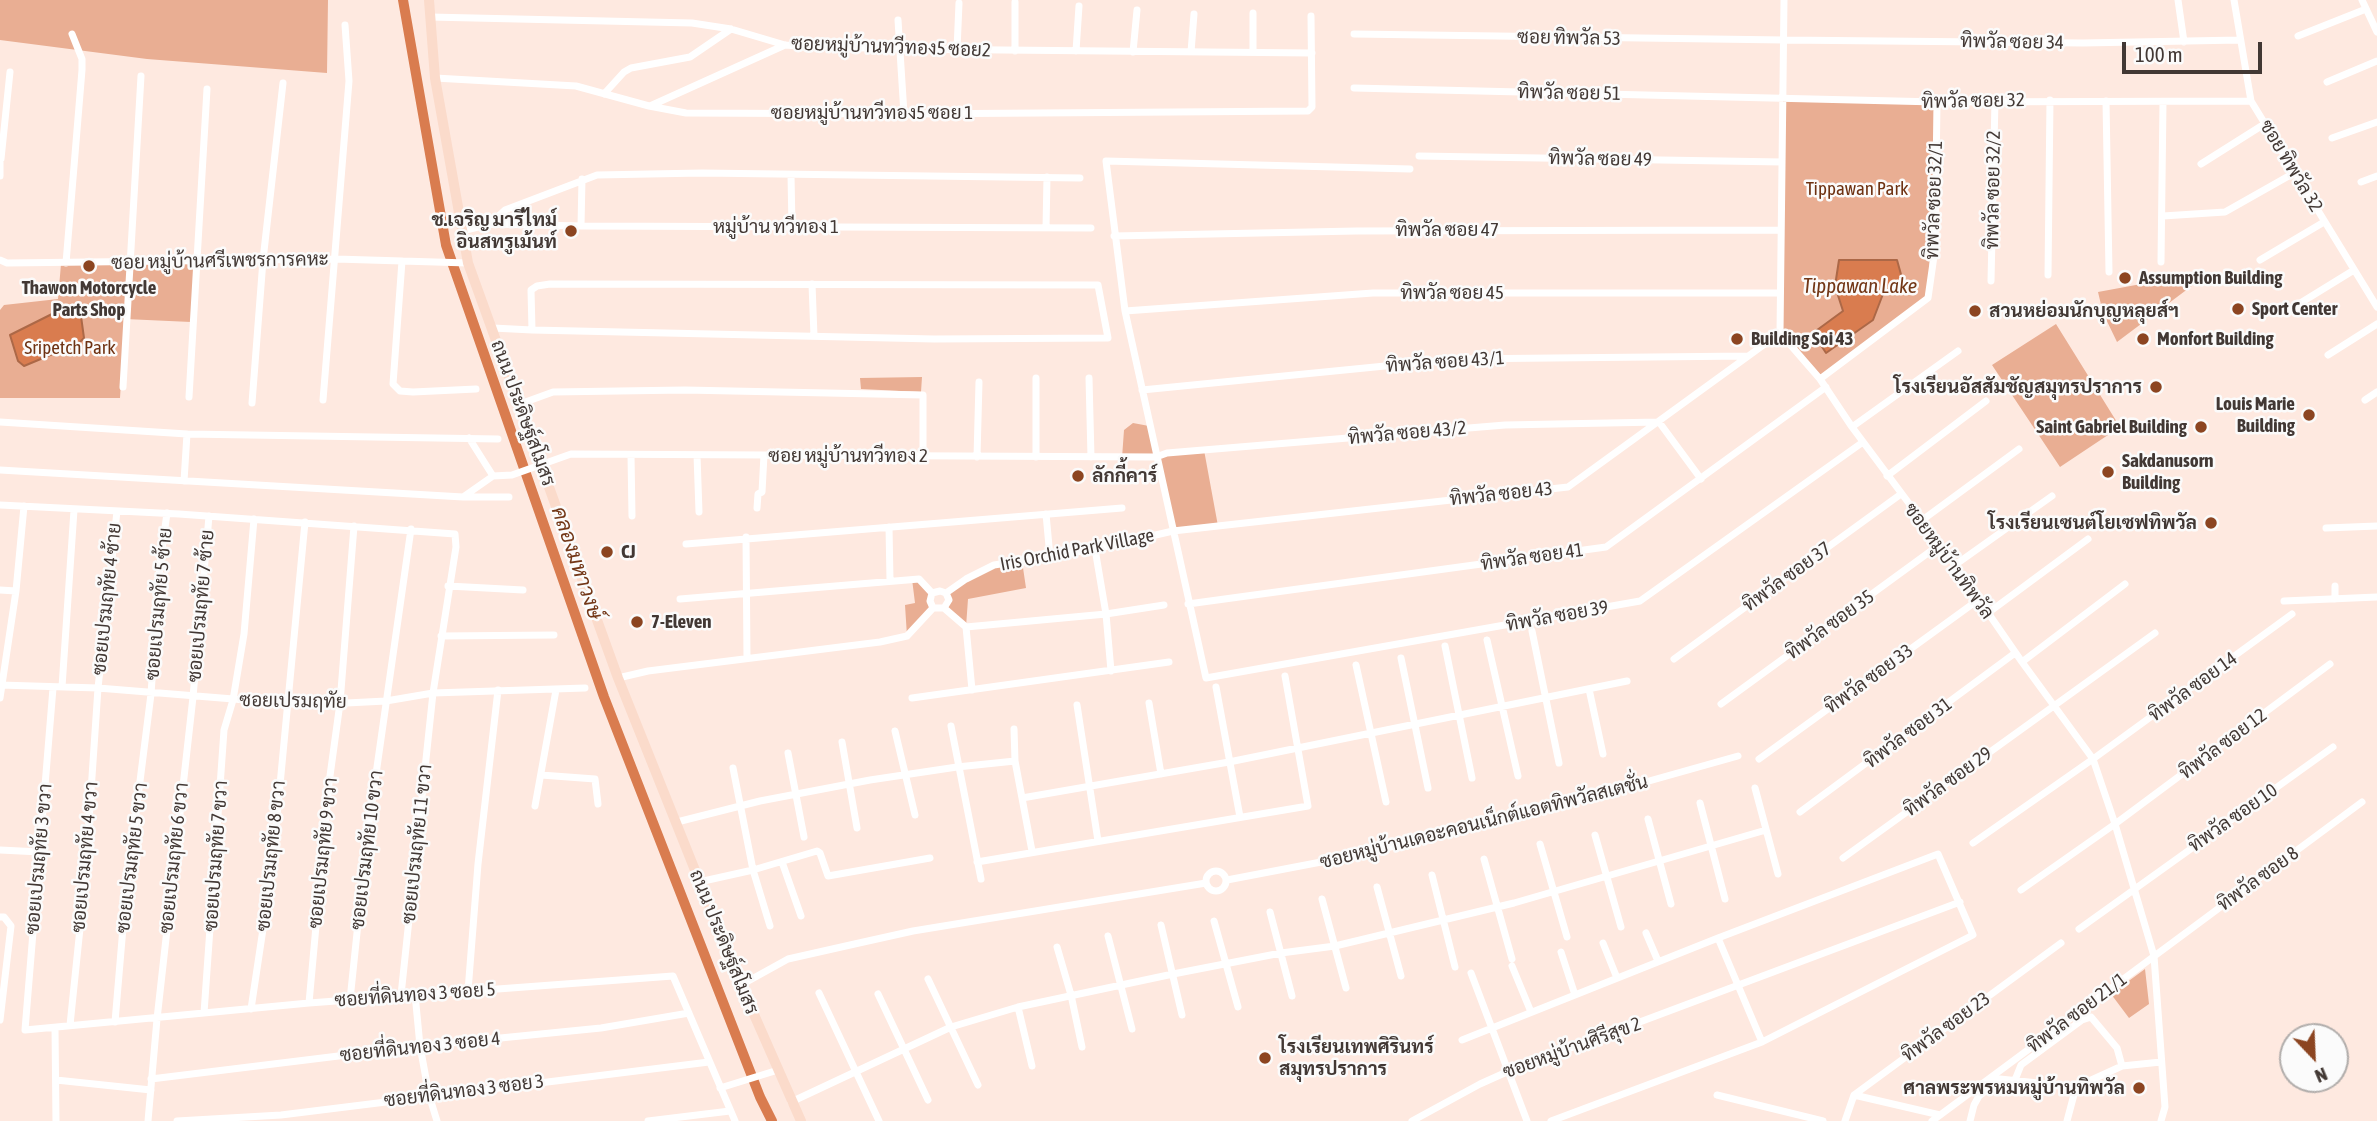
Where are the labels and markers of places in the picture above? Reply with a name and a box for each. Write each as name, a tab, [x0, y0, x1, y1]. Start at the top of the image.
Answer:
place label: ช.เจริญ มารีไทม์ อินสทรูเม้นท์	[432, 209, 557, 253]
marker: ช.เจริญ มารีไทม์ อินสทรูเม้นท์	[563, 223, 579, 239]
marker: Thawon Motorcycle Parts Shop	[81, 258, 97, 274]
place label: Assumption Building	[2139, 267, 2282, 289]
marker: Assumption Building	[2117, 270, 2133, 286]
place label: Thawon Motorcycle Parts Shop	[22, 277, 156, 321]
place label: Sport Center	[2252, 298, 2337, 320]
place label: สวนหย่อมนักบุญหลุยส์ฯ	[1989, 300, 2179, 322]
marker: Sport Center	[2230, 301, 2246, 317]
marker: สวนหย่อมนักบุญหลุยส์ฯ	[1967, 303, 1983, 319]
place label: Building Soi 43	[1751, 328, 1854, 350]
place label: Monfort Building	[2157, 328, 2274, 350]
marker: Building Soi 43	[1729, 331, 1745, 347]
marker: Monfort Building	[2135, 331, 2151, 347]
place label: โรงเรียนอัสสัมชัญสมุทรปราการ	[1894, 376, 2142, 398]
marker: โรงเรียนอัสสัมชัญสมุทรปราการ	[2148, 379, 2164, 395]
place label: Louis Marie Building	[2216, 393, 2295, 437]
marker: Louis Marie Building	[2301, 407, 2317, 423]
place label: Saint Gabriel Building	[2036, 416, 2187, 438]
marker: Saint Gabriel Building	[2193, 419, 2209, 435]
place label: Sakdanusorn Building	[2122, 450, 2213, 494]
marker: Sakdanusorn Building	[2100, 464, 2116, 480]
place label: ลักกี้คาร์	[1092, 465, 1157, 487]
marker: ลักกี้คาร์	[1070, 468, 1086, 484]
place label: โรงเรียนเซนต์โยเซฟทิพวัล	[1988, 512, 2197, 534]
marker: โรงเรียนเซนต์โยเซฟทิพวัล	[2203, 515, 2219, 531]
place label: CJ	[621, 541, 636, 563]
marker: CJ	[599, 544, 615, 560]
place label: 7-Eleven	[651, 611, 712, 633]
marker: 7-Eleven	[629, 614, 645, 630]
place label: โรงเรียนเทพศิรินทร์ สมุทรปราการ	[1279, 1036, 1434, 1080]
marker: โรงเรียนเทพศิรินทร์ สมุทรปราการ	[1257, 1050, 1273, 1066]
place label: ศาลพระพรหมหมู่บ้านทิพวัล	[1903, 1077, 2125, 1099]
marker: ศาลพระพรหมหมู่บ้านทิพวัล	[2131, 1080, 2147, 1096]

